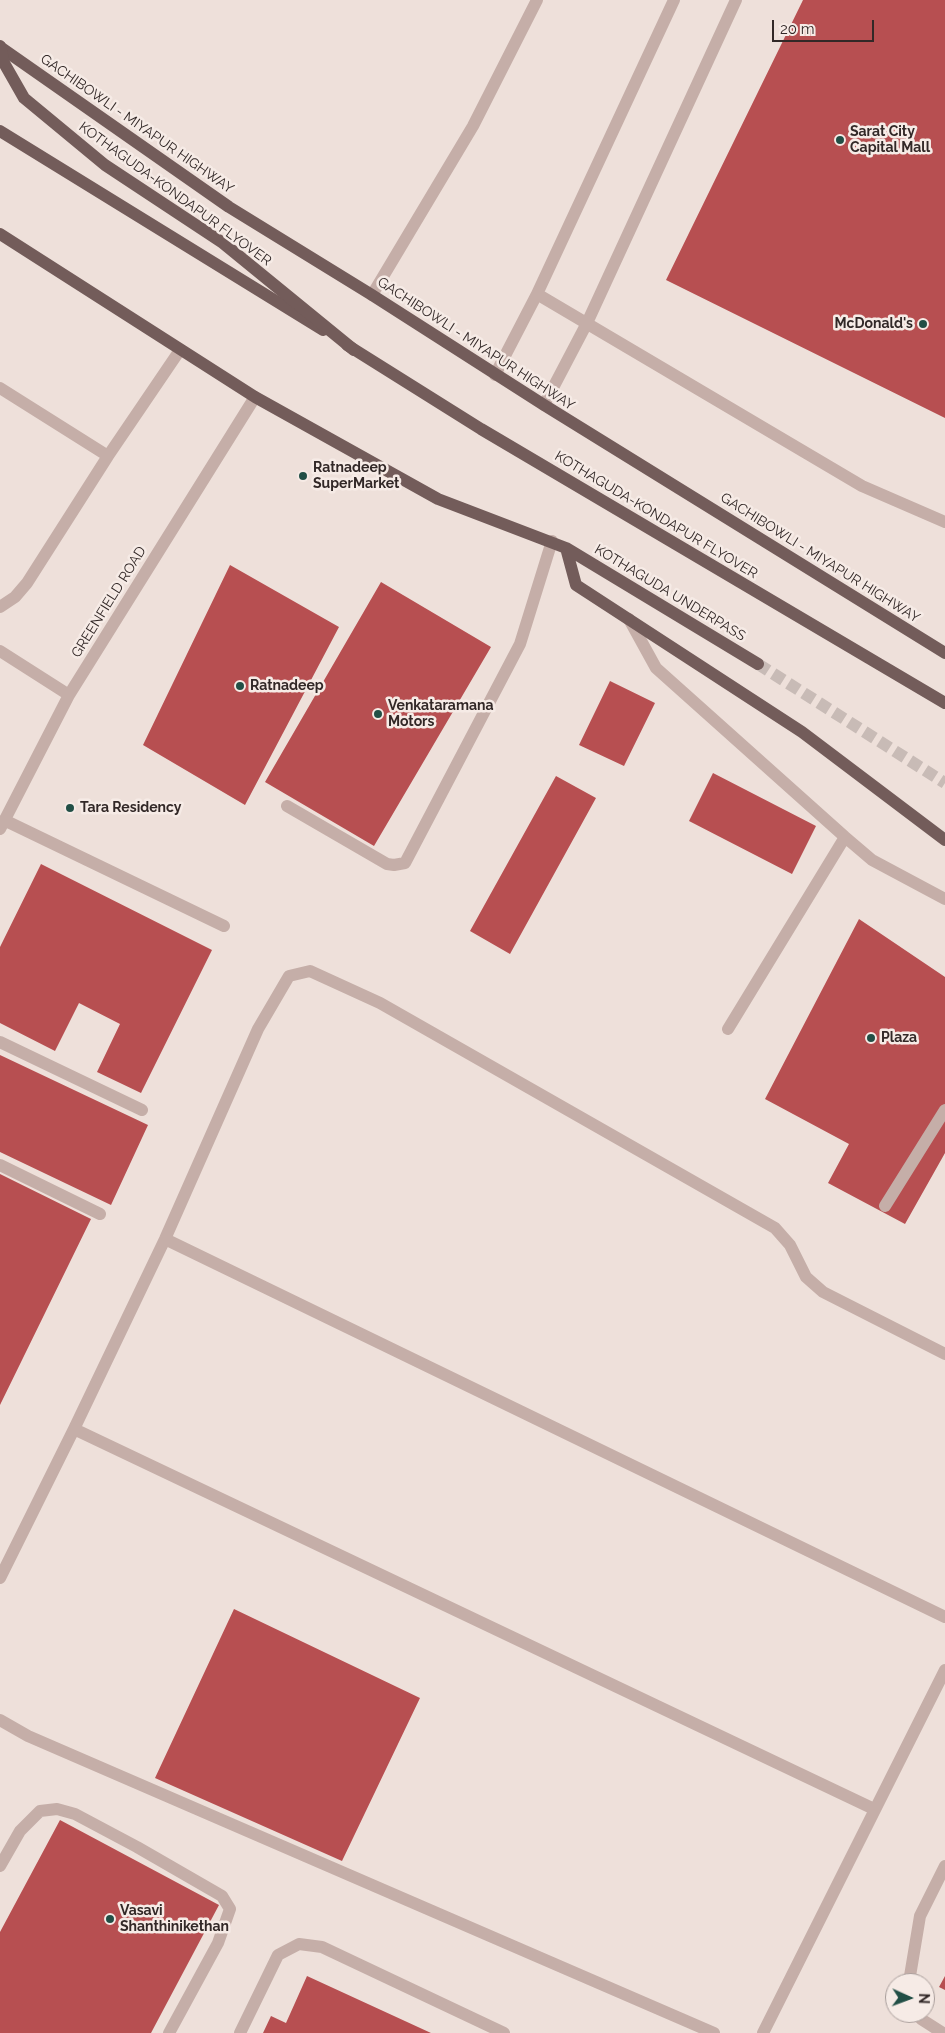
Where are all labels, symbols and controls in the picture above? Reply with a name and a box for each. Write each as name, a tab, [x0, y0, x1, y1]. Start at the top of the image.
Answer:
scale bar	[775, 10, 878, 42]
text: 20 m	[780, 20, 815, 38]
street label: GACHIBOWLI - MIYAPUR HIGHWAY	[37, 51, 237, 197]
street label: KOTHAGUDA-KONDAPUR FLYOVER	[76, 119, 274, 269]
place label: Sarat City Capital Mall	[850, 124, 930, 156]
marker: Sarat City Capital Mall	[834, 134, 846, 146]
street label: GACHIBOWLI - MIYAPUR HIGHWAY	[374, 274, 578, 414]
place label: McDonald's	[835, 316, 913, 332]
marker: McDonald's	[917, 318, 929, 330]
street label: KOTHAGUDA-KONDAPUR FLYOVER	[552, 448, 760, 582]
place label: Ratnadeep SuperMarket	[313, 460, 399, 492]
marker: Ratnadeep SuperMarket	[297, 470, 309, 482]
street label: GACHIBOWLI - MIYAPUR HIGHWAY	[717, 489, 923, 627]
street label: KOTHAGUDA UNDERPASS	[591, 541, 749, 645]
street label: GREENFIELD ROAD	[68, 543, 150, 661]
place label: Ratnadeep	[250, 678, 324, 694]
marker: Ratnadeep	[234, 680, 246, 692]
place label: Venkataramana Motors	[388, 698, 493, 730]
marker: Venkataramana Motors	[372, 708, 384, 720]
place label: Tara Residency	[80, 800, 182, 816]
marker: Tara Residency	[64, 802, 76, 814]
place label: Plaza	[881, 1030, 917, 1046]
marker: Plaza	[865, 1032, 877, 1044]
place label: Vasavi Shanthinikethan	[120, 1903, 229, 1935]
marker: Vasavi Shanthinikethan	[104, 1913, 116, 1925]
north arrow	[885, 1973, 935, 2023]
text: N	[916, 1993, 932, 2004]

